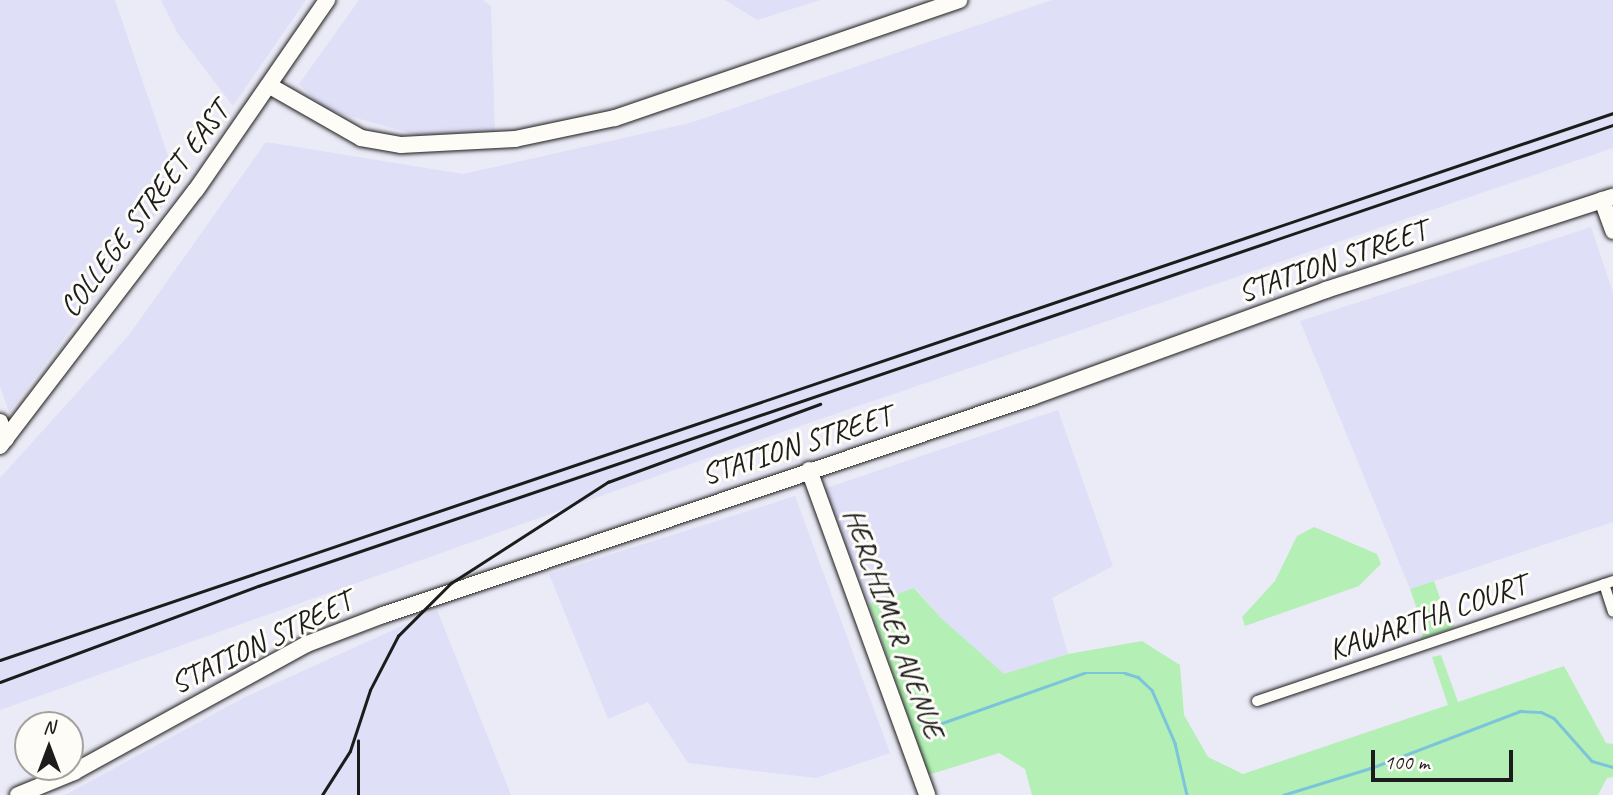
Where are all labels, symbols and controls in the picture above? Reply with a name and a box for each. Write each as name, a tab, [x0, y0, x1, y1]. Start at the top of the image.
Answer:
street label: COLLEGE STREET EAST	[51, 94, 237, 324]
street label: STATION STREET	[1233, 212, 1431, 310]
street label: STATION STREET	[697, 398, 895, 492]
street label: HERCHIMER AVENUE	[836, 503, 952, 743]
street label: KAWARTHA COURT	[1325, 567, 1529, 667]
street label: STATION STREET	[165, 583, 357, 701]
north arrow	[14, 711, 84, 781]
text: N	[43, 715, 55, 739]
scale bar	[1375, 736, 1517, 780]
text: 100 m	[1384, 749, 1429, 775]

